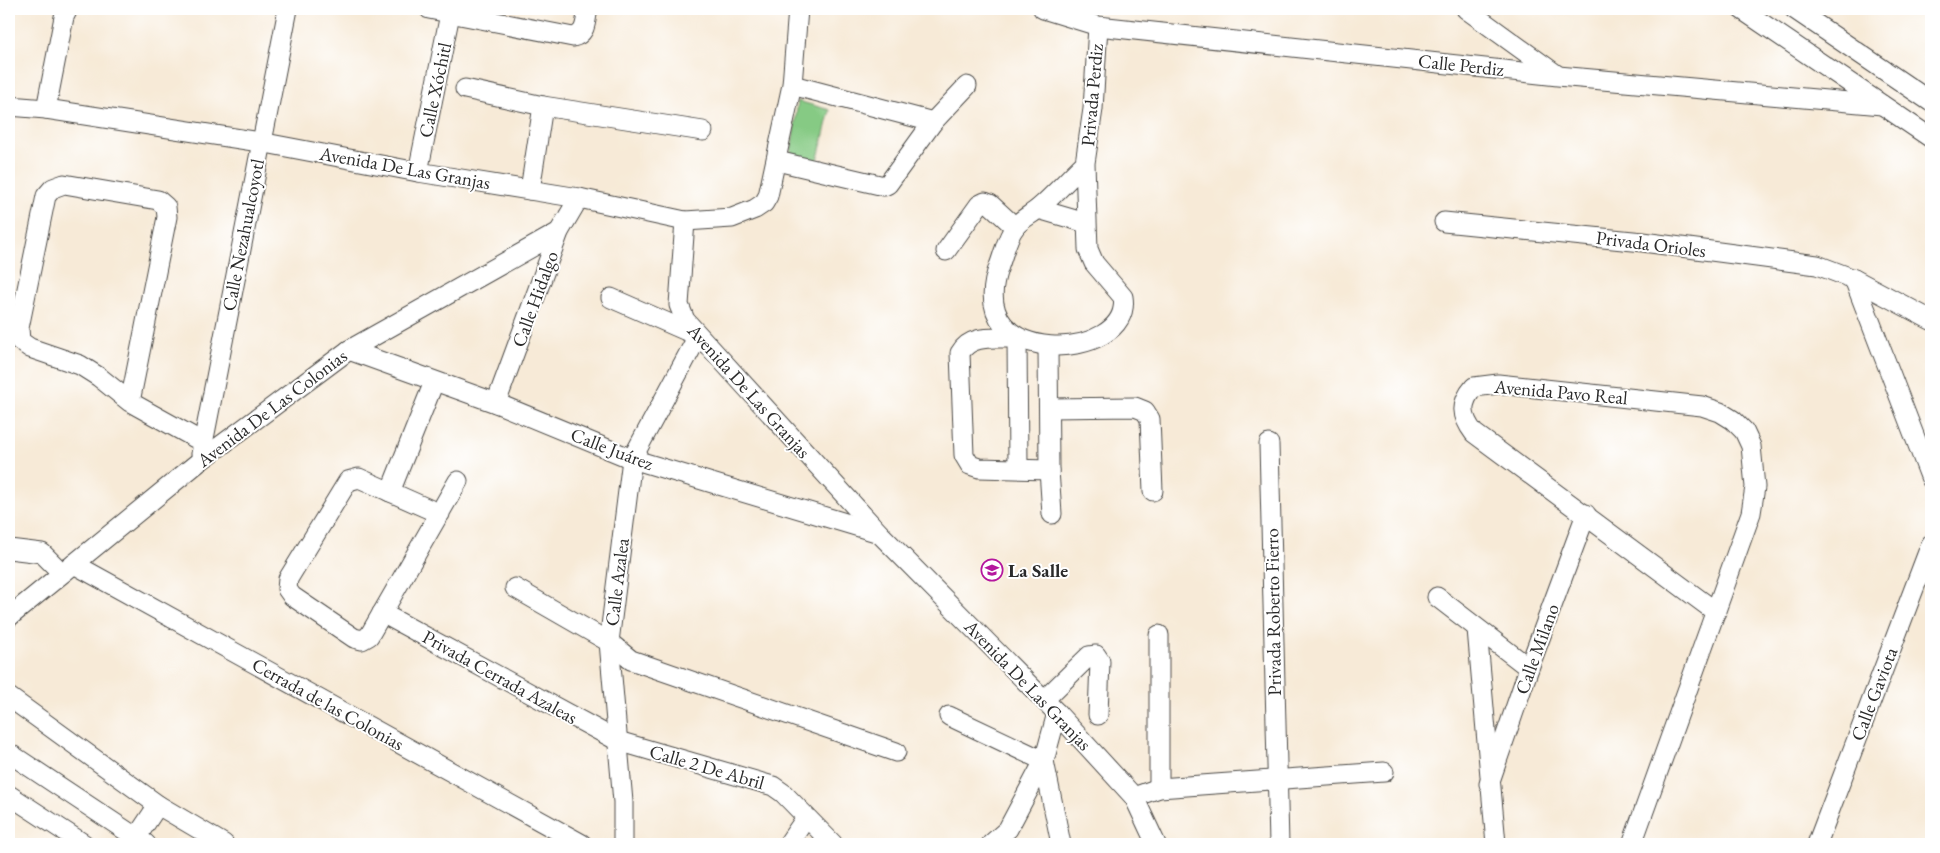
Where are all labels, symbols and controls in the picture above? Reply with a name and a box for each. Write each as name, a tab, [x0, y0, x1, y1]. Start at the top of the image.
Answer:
street label: Calle Xóchitl	[413, 40, 457, 140]
street label: Privada Perdiz	[1075, 42, 1109, 147]
street label: Calle Perdiz	[1417, 48, 1506, 82]
street label: Avenida De Las Granjas	[317, 141, 492, 195]
street label: Calle Nezahualcoyotl	[216, 156, 270, 313]
street label: Privada Orioles	[1594, 225, 1708, 263]
street label: Calle Hidalgo	[506, 247, 564, 351]
street label: Avenida De Las Granjas	[681, 318, 816, 464]
street label: Avenida De Las Colonias	[191, 343, 352, 473]
street label: Avenida Pavo Real	[1492, 374, 1629, 410]
street label: Calle Juárez	[567, 422, 658, 476]
street label: Privada Roberto Fierro	[1259, 528, 1287, 696]
street label: Calle Azalea	[599, 536, 635, 627]
school or university icon: La Salle	[980, 558, 1004, 582]
place label: La Salle	[1008, 558, 1068, 583]
street label: Calle Milano	[1509, 600, 1565, 698]
street label: Avenida De Las Granjas	[958, 613, 1097, 756]
street label: Privada Cerrada Azaleas	[418, 624, 582, 730]
street label: Calle Gaviota	[1845, 643, 1903, 744]
street label: Cerrada de las Colonias	[248, 652, 408, 756]
street label: Calle 2 De Abril	[647, 739, 768, 795]

